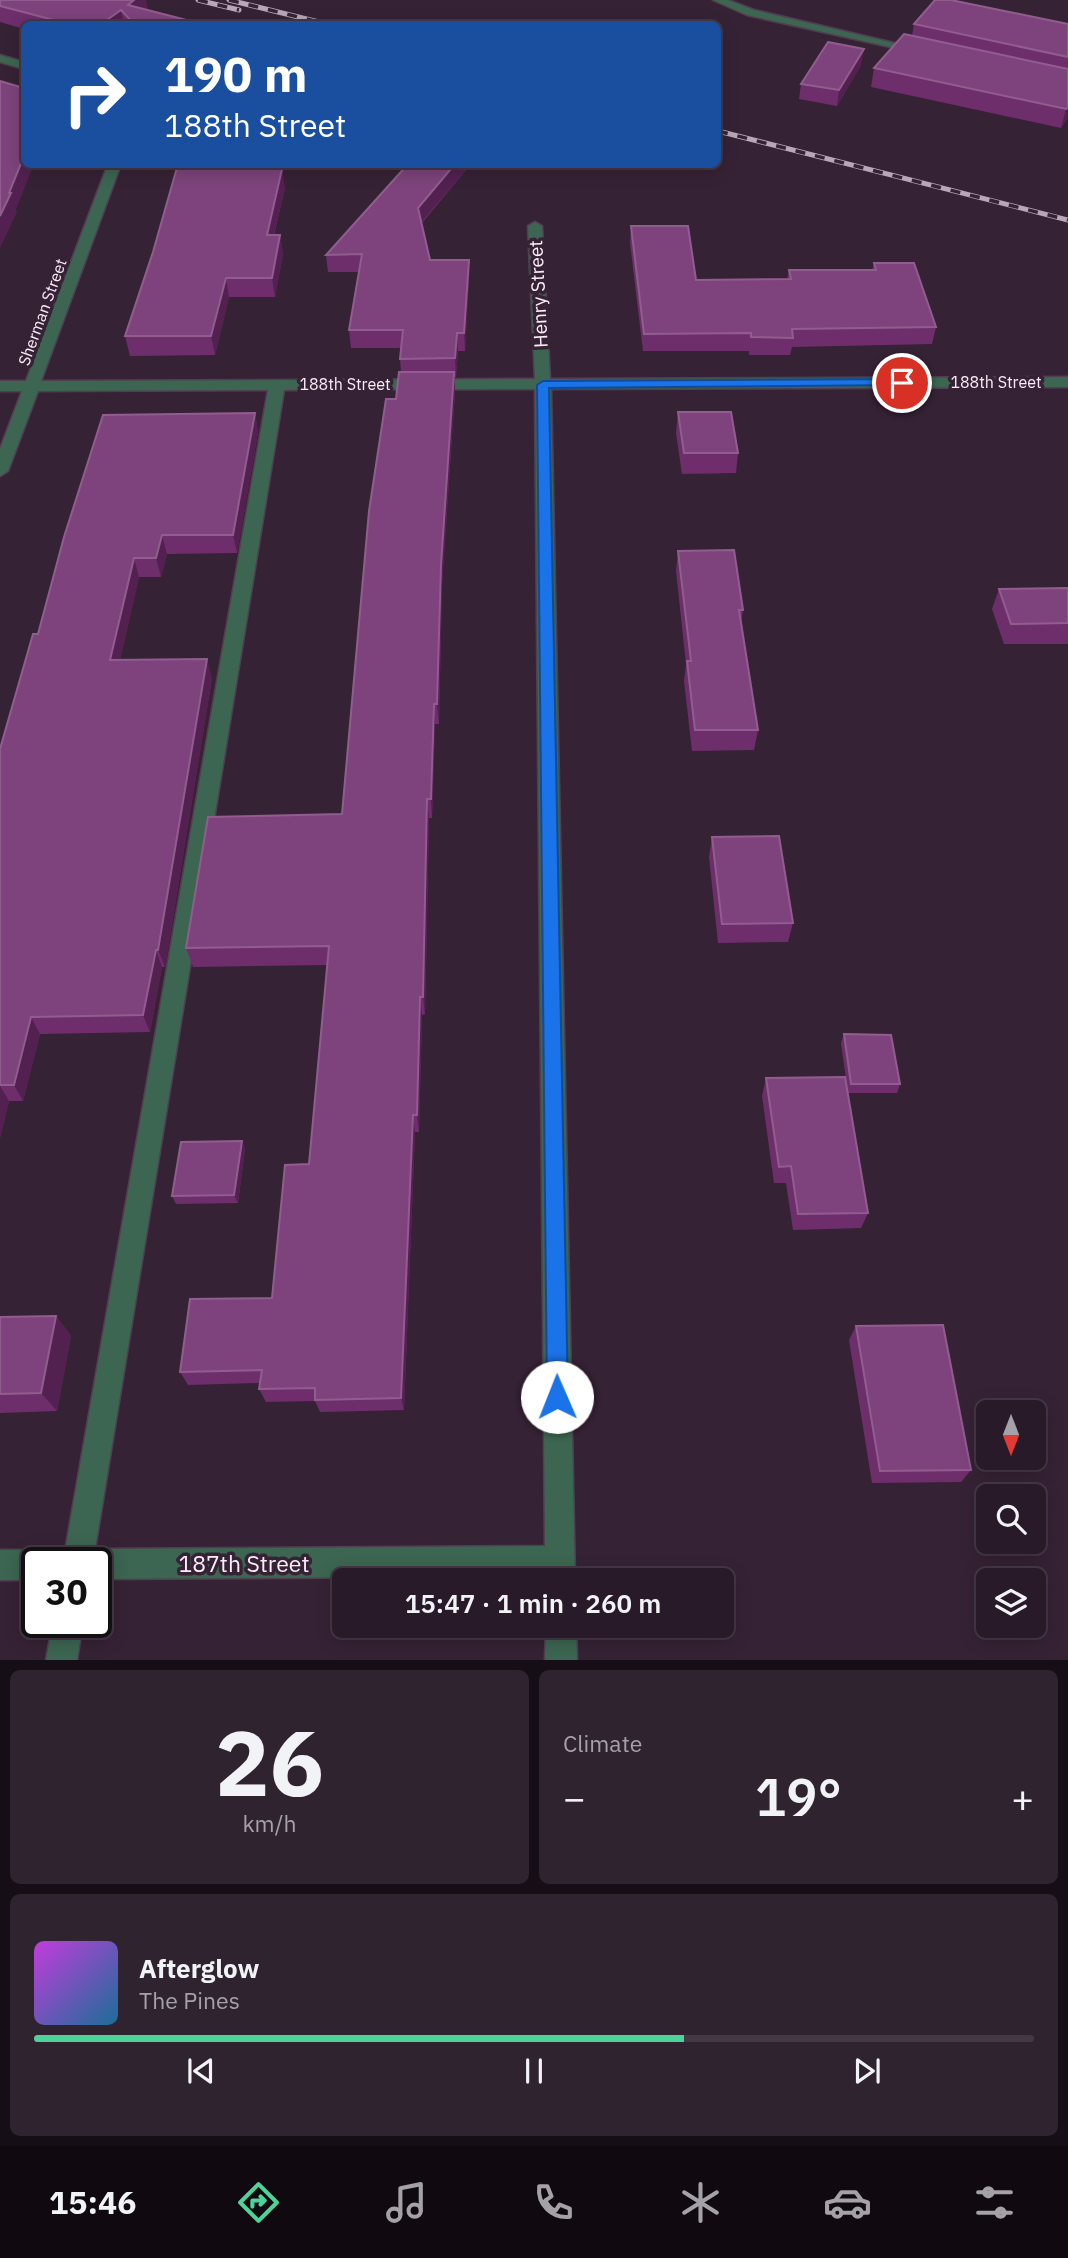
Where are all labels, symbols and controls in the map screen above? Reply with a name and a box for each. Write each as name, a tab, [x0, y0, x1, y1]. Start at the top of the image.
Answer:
text: 190 m	[164, 42, 308, 105]
icon: right	[49, 49, 140, 140]
text: 188th Street	[164, 104, 346, 146]
street label: Henry Street	[523, 239, 553, 349]
street label: Sherman Street	[13, 256, 71, 368]
pin	[872, 353, 932, 413]
icon: arrive	[883, 364, 921, 402]
street label: 188th Street	[950, 372, 1042, 392]
street label: 188th Street	[299, 374, 391, 394]
position arrow	[520, 1360, 594, 1434]
north arrow	[976, 1400, 1046, 1470]
map controls	[976, 1400, 1046, 1638]
button: search	[976, 1484, 1046, 1554]
speed limit sign: 30	[21, 1547, 112, 1638]
street label: 187th Street	[178, 1548, 310, 1578]
button: layers	[976, 1568, 1046, 1638]
text: 15:47 · 1 min · 260 m	[405, 1586, 661, 1620]
text: 26	[215, 1703, 324, 1821]
text: Climate	[563, 1728, 642, 1758]
text: 19°	[755, 1763, 842, 1830]
text: −	[563, 1773, 586, 1822]
text: +	[1011, 1773, 1034, 1822]
text: km/h	[242, 1808, 297, 1838]
text: Afterglow	[139, 1951, 259, 1985]
text: The Pines	[139, 1985, 240, 2015]
icon: previous	[182, 2052, 220, 2090]
icon: pause	[515, 2052, 553, 2090]
icon: next	[848, 2052, 886, 2090]
icon: directions	[234, 2178, 283, 2227]
icon: music	[382, 2178, 431, 2227]
icon: phone	[529, 2178, 578, 2227]
icon: climate	[676, 2178, 725, 2227]
icon: car	[823, 2178, 872, 2227]
icon: filters	[970, 2178, 1019, 2227]
text: 15:46	[49, 2181, 136, 2223]

